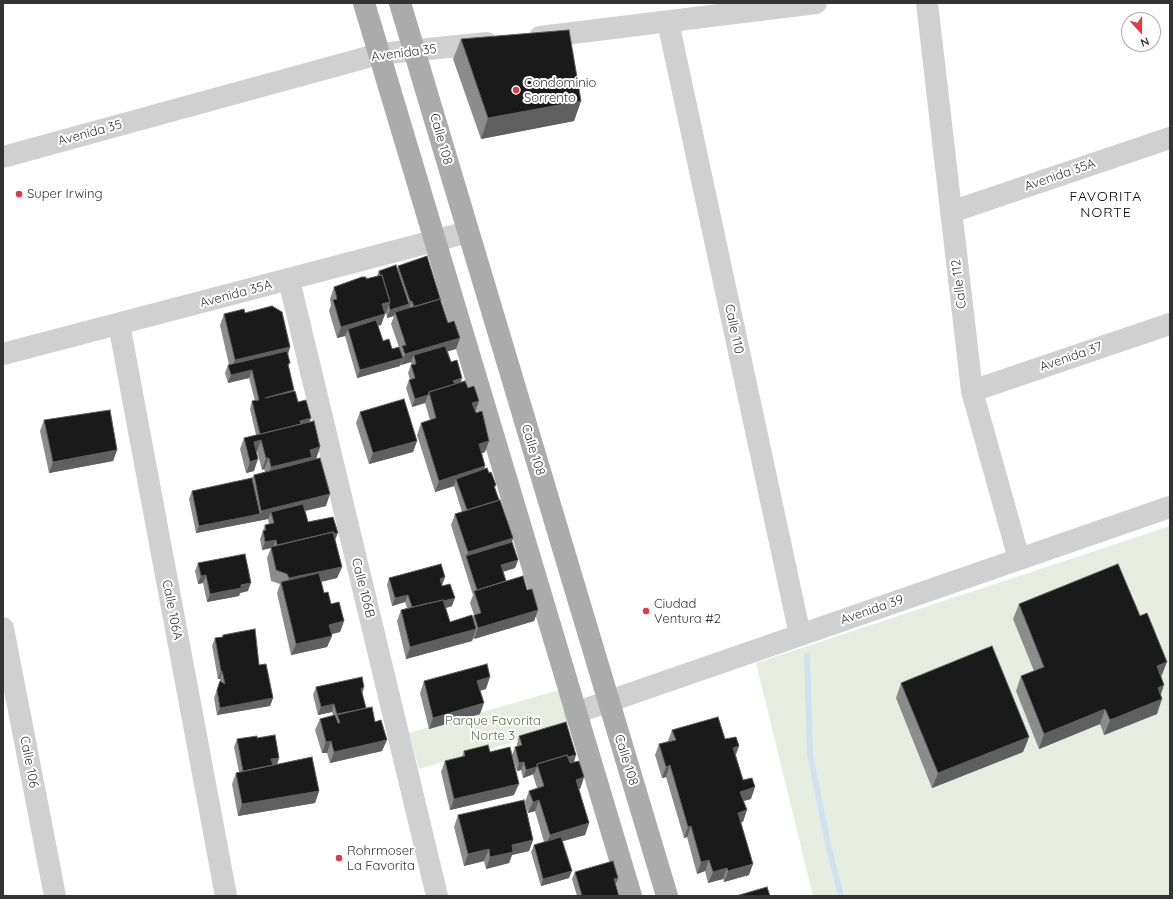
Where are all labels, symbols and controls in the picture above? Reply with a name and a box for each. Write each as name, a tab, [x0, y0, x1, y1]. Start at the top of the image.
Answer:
north arrow	[1121, 12, 1161, 52]
text: N	[1139, 34, 1151, 50]
street label: Avenida 35	[370, 41, 438, 65]
place label: Condominio Sorrento	[524, 75, 596, 106]
marker: Condominio Sorrento	[511, 85, 521, 95]
street label: Calle 108	[426, 112, 456, 166]
street label: Avenida 35	[56, 117, 124, 149]
street label: Avenida 35A	[1022, 156, 1098, 194]
place label: Super Irwing	[27, 186, 103, 202]
marker: Super Irwing	[14, 189, 24, 199]
district label: FAVORITA NORTE	[1070, 189, 1142, 222]
street label: Calle 112	[948, 258, 970, 310]
street label: Avenida 35A	[198, 277, 274, 311]
street label: Calle 110	[721, 303, 747, 355]
street label: Avenida 37	[1038, 339, 1104, 375]
street label: Calle 108	[518, 423, 548, 477]
street label: Calle 106B	[348, 556, 378, 620]
street label: Calle 106A	[159, 579, 185, 641]
street label: Avenida 39	[838, 592, 906, 628]
place label: Ciudad Ventura #2	[654, 596, 721, 627]
marker: Ciudad Ventura #2	[641, 606, 651, 616]
park label: Parque Favorita Norte 3	[445, 713, 541, 744]
street label: Calle 108	[611, 733, 641, 787]
street label: Calle 106	[16, 735, 42, 789]
place label: Rohrmoser La Favorita	[347, 843, 415, 874]
marker: Rohrmoser La Favorita	[334, 853, 344, 863]

